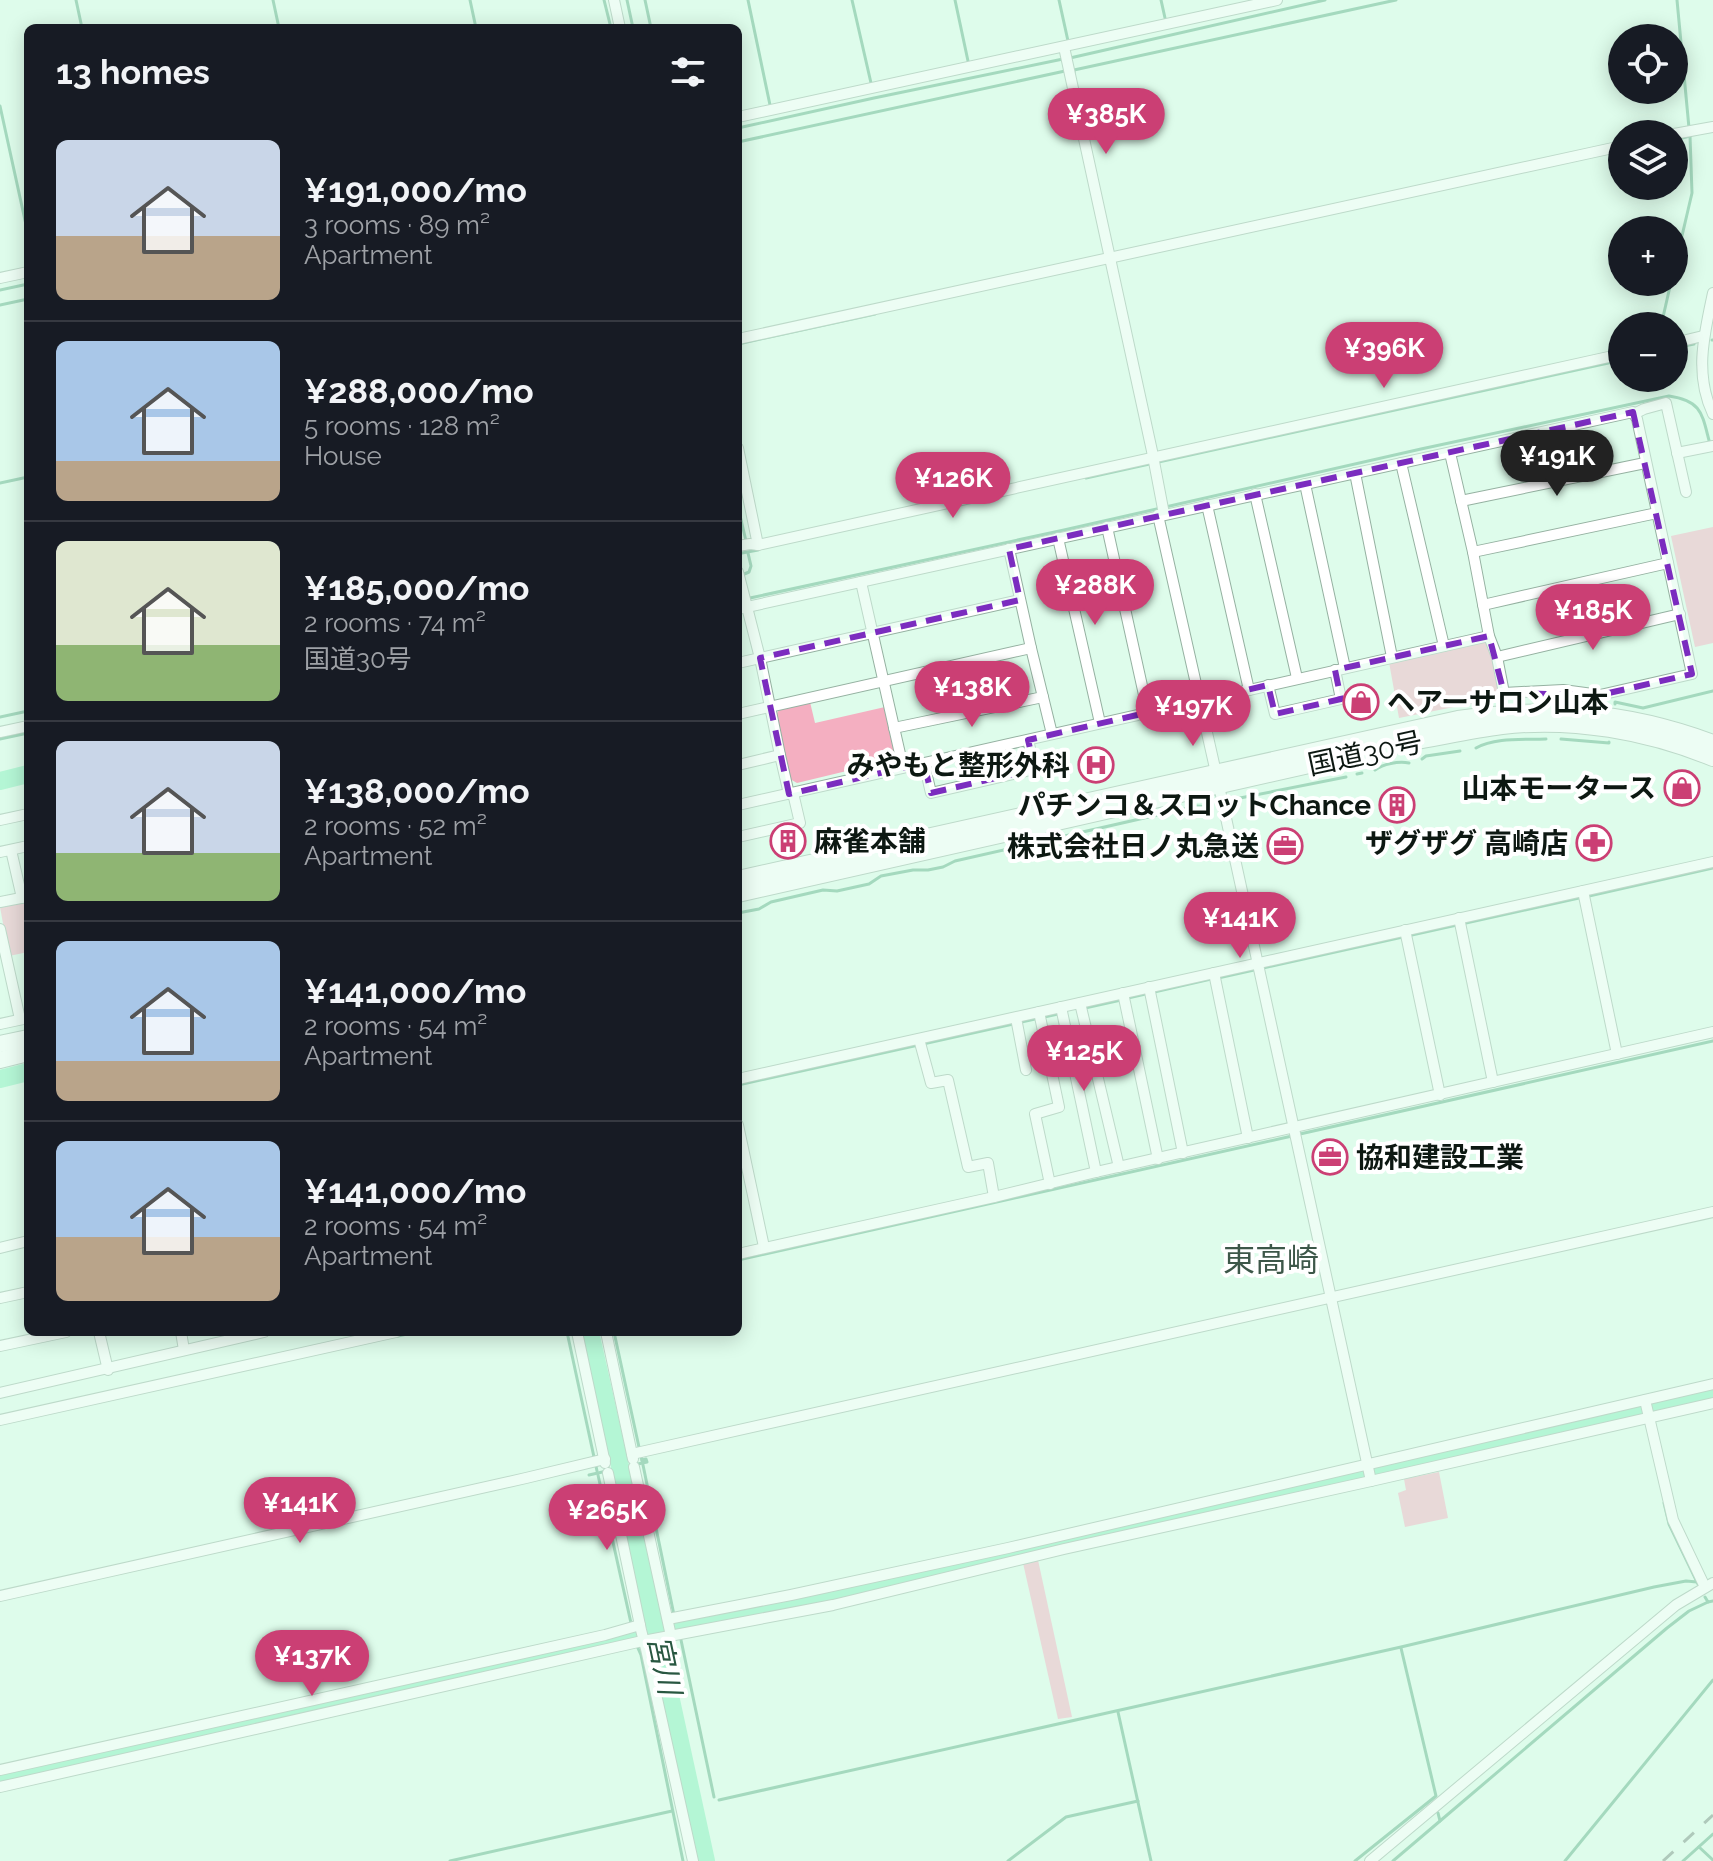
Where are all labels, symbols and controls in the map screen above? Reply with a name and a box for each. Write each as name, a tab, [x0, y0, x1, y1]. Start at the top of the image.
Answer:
map controls	[1608, 24, 1688, 392]
button: locate	[1608, 24, 1688, 104]
icon: filters	[666, 50, 710, 94]
text: 13 homes	[56, 52, 210, 92]
pin: ¥385K	[1050, 88, 1162, 156]
text: ¥385K	[1066, 99, 1146, 129]
button: layers	[1608, 120, 1688, 200]
text: ¥191,000/mo	[304, 170, 527, 210]
icon: home	[120, 172, 216, 268]
text: 3 rooms · 89 m²	[304, 210, 490, 240]
button: +	[1608, 216, 1688, 296]
text: Apartment	[304, 240, 433, 270]
button: −	[1608, 312, 1688, 392]
pin: ¥396K	[1328, 322, 1440, 390]
text: ¥396K	[1343, 333, 1425, 363]
text: ¥288,000/mo	[304, 371, 534, 411]
icon: home	[120, 373, 216, 469]
text: 5 rooms · 128 m²	[304, 411, 500, 441]
pin: ¥191K	[1501, 430, 1613, 498]
text: House	[304, 441, 382, 471]
text: ¥191K	[1519, 441, 1595, 471]
pin: ¥126K	[897, 452, 1009, 520]
text: ¥126K	[913, 463, 993, 493]
pin: ¥288K	[1039, 559, 1151, 627]
text: ¥185,000/mo	[304, 568, 529, 608]
text: ¥288K	[1054, 570, 1136, 600]
icon: home	[120, 573, 216, 669]
pin: ¥185K	[1537, 584, 1649, 652]
text: ¥185K	[1554, 595, 1632, 625]
text: 2 rooms · 74 m²	[304, 608, 486, 638]
text: 国道30号	[304, 644, 412, 674]
pin: ¥138K	[916, 661, 1028, 729]
text: ¥138K	[933, 672, 1011, 702]
pin: ¥197K	[1137, 680, 1249, 748]
shop icon: ヘアーサロン山本	[1342, 683, 1380, 721]
place label: ヘアーサロン山本	[1387, 686, 1609, 719]
text: ¥197K	[1154, 691, 1232, 721]
street label: 国道30号	[1305, 725, 1425, 782]
hospital icon: みやもと整形外科	[1077, 746, 1115, 784]
place label: みやもと整形外科	[847, 749, 1070, 782]
shop icon: 山本モータース	[1663, 769, 1701, 807]
text: ¥138,000/mo	[304, 771, 530, 811]
place label: 山本モータース	[1461, 772, 1656, 805]
icon: home	[120, 773, 216, 869]
building icon: パチンコ＆スロットChance	[1378, 786, 1416, 824]
place label: パチンコ＆スロットChance	[1017, 789, 1371, 822]
text: 2 rooms · 52 m²	[304, 811, 487, 841]
building icon: 麻雀本舗	[769, 822, 807, 860]
pharmacy icon: ザグザグ 高崎店	[1575, 824, 1613, 862]
place label: 麻雀本舗	[814, 825, 926, 858]
office icon: 株式会社日ノ丸急送	[1266, 827, 1304, 865]
place label: ザグザグ 高崎店	[1365, 827, 1568, 860]
place label: 株式会社日ノ丸急送	[1007, 830, 1259, 863]
text: Apartment	[304, 841, 433, 871]
pin: ¥141K	[1184, 892, 1296, 960]
text: ¥141K	[1202, 903, 1278, 933]
text: ¥141,000/mo	[304, 971, 526, 1011]
icon: home	[120, 973, 216, 1069]
text: 2 rooms · 54 m²	[304, 1011, 487, 1041]
pin: ¥125K	[1028, 1025, 1140, 1093]
text: ¥125K	[1045, 1036, 1123, 1066]
text: Apartment	[304, 1041, 433, 1071]
office icon: 協和建設工業	[1311, 1138, 1349, 1176]
place label: 協和建設工業	[1356, 1141, 1524, 1174]
text: ¥141,000/mo	[304, 1171, 526, 1211]
icon: home	[120, 1173, 216, 1269]
text: 2 rooms · 54 m²	[304, 1211, 487, 1241]
text: Apartment	[304, 1241, 433, 1271]
district label: 東高崎	[1223, 1241, 1319, 1278]
pin: ¥141K	[244, 1477, 356, 1545]
pin: ¥265K	[551, 1484, 663, 1552]
text: ¥141K	[262, 1488, 338, 1518]
text: ¥265K	[567, 1495, 647, 1525]
pin: ¥137K	[256, 1630, 368, 1698]
water label: 宮川	[641, 1632, 688, 1701]
text: ¥137K	[273, 1641, 351, 1671]

